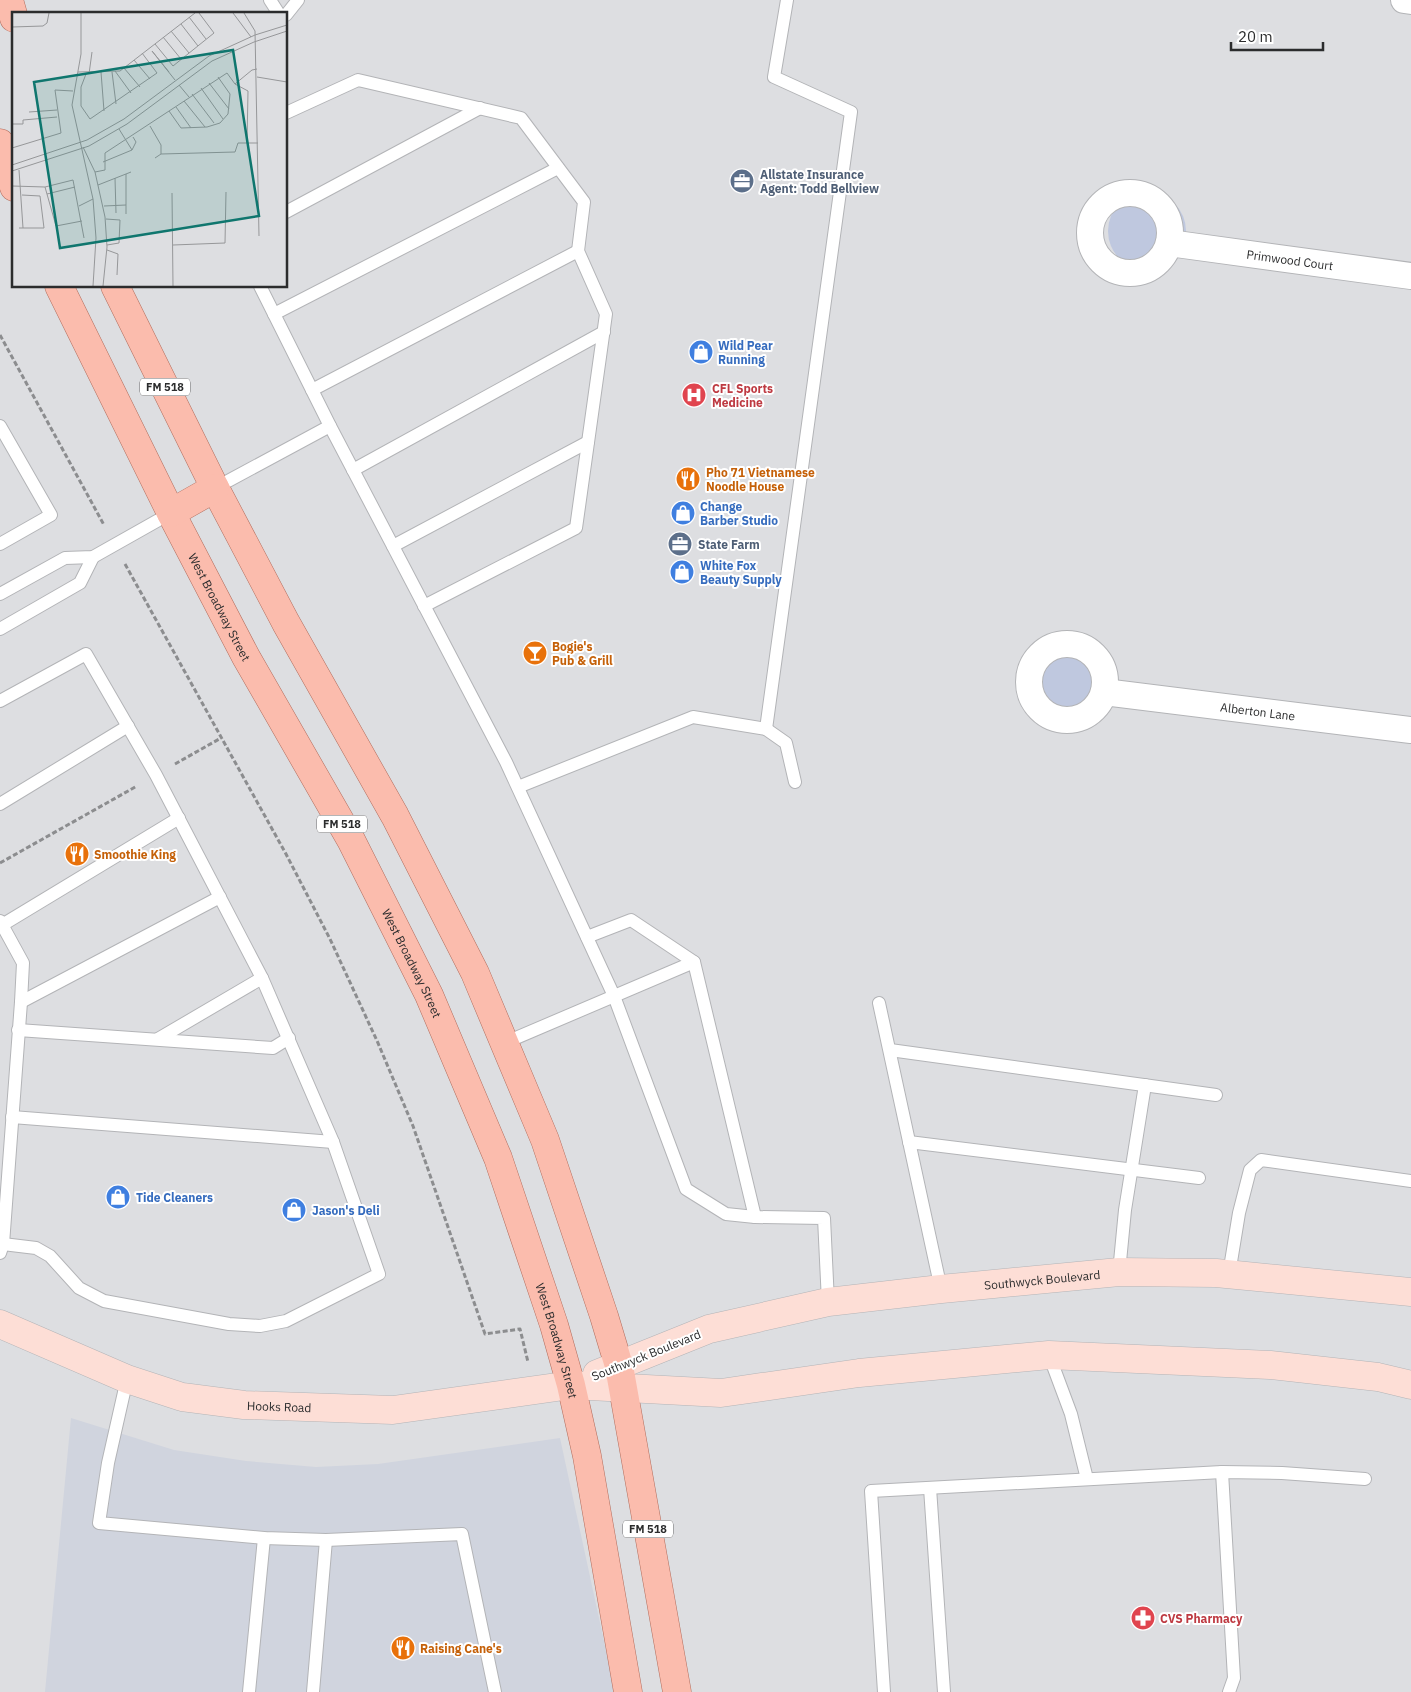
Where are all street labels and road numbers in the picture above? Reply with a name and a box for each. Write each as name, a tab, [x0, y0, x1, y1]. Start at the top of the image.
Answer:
street label: Primwood Court	[1246, 246, 1334, 273]
road number: FM 518	[140, 378, 190, 396]
street label: West Broadway Street	[186, 550, 254, 664]
street label: Alberton Lane	[1219, 699, 1297, 723]
road number: FM 518	[317, 816, 367, 832]
street label: West Broadway Street	[379, 906, 445, 1020]
street label: Southwyck Boulevard	[983, 1266, 1101, 1292]
street label: West Broadway Street	[533, 1281, 581, 1400]
street label: Southwyck Boulevard	[589, 1326, 703, 1384]
street label: Hooks Road	[247, 1398, 312, 1415]
road number: FM 518	[623, 1520, 673, 1538]

